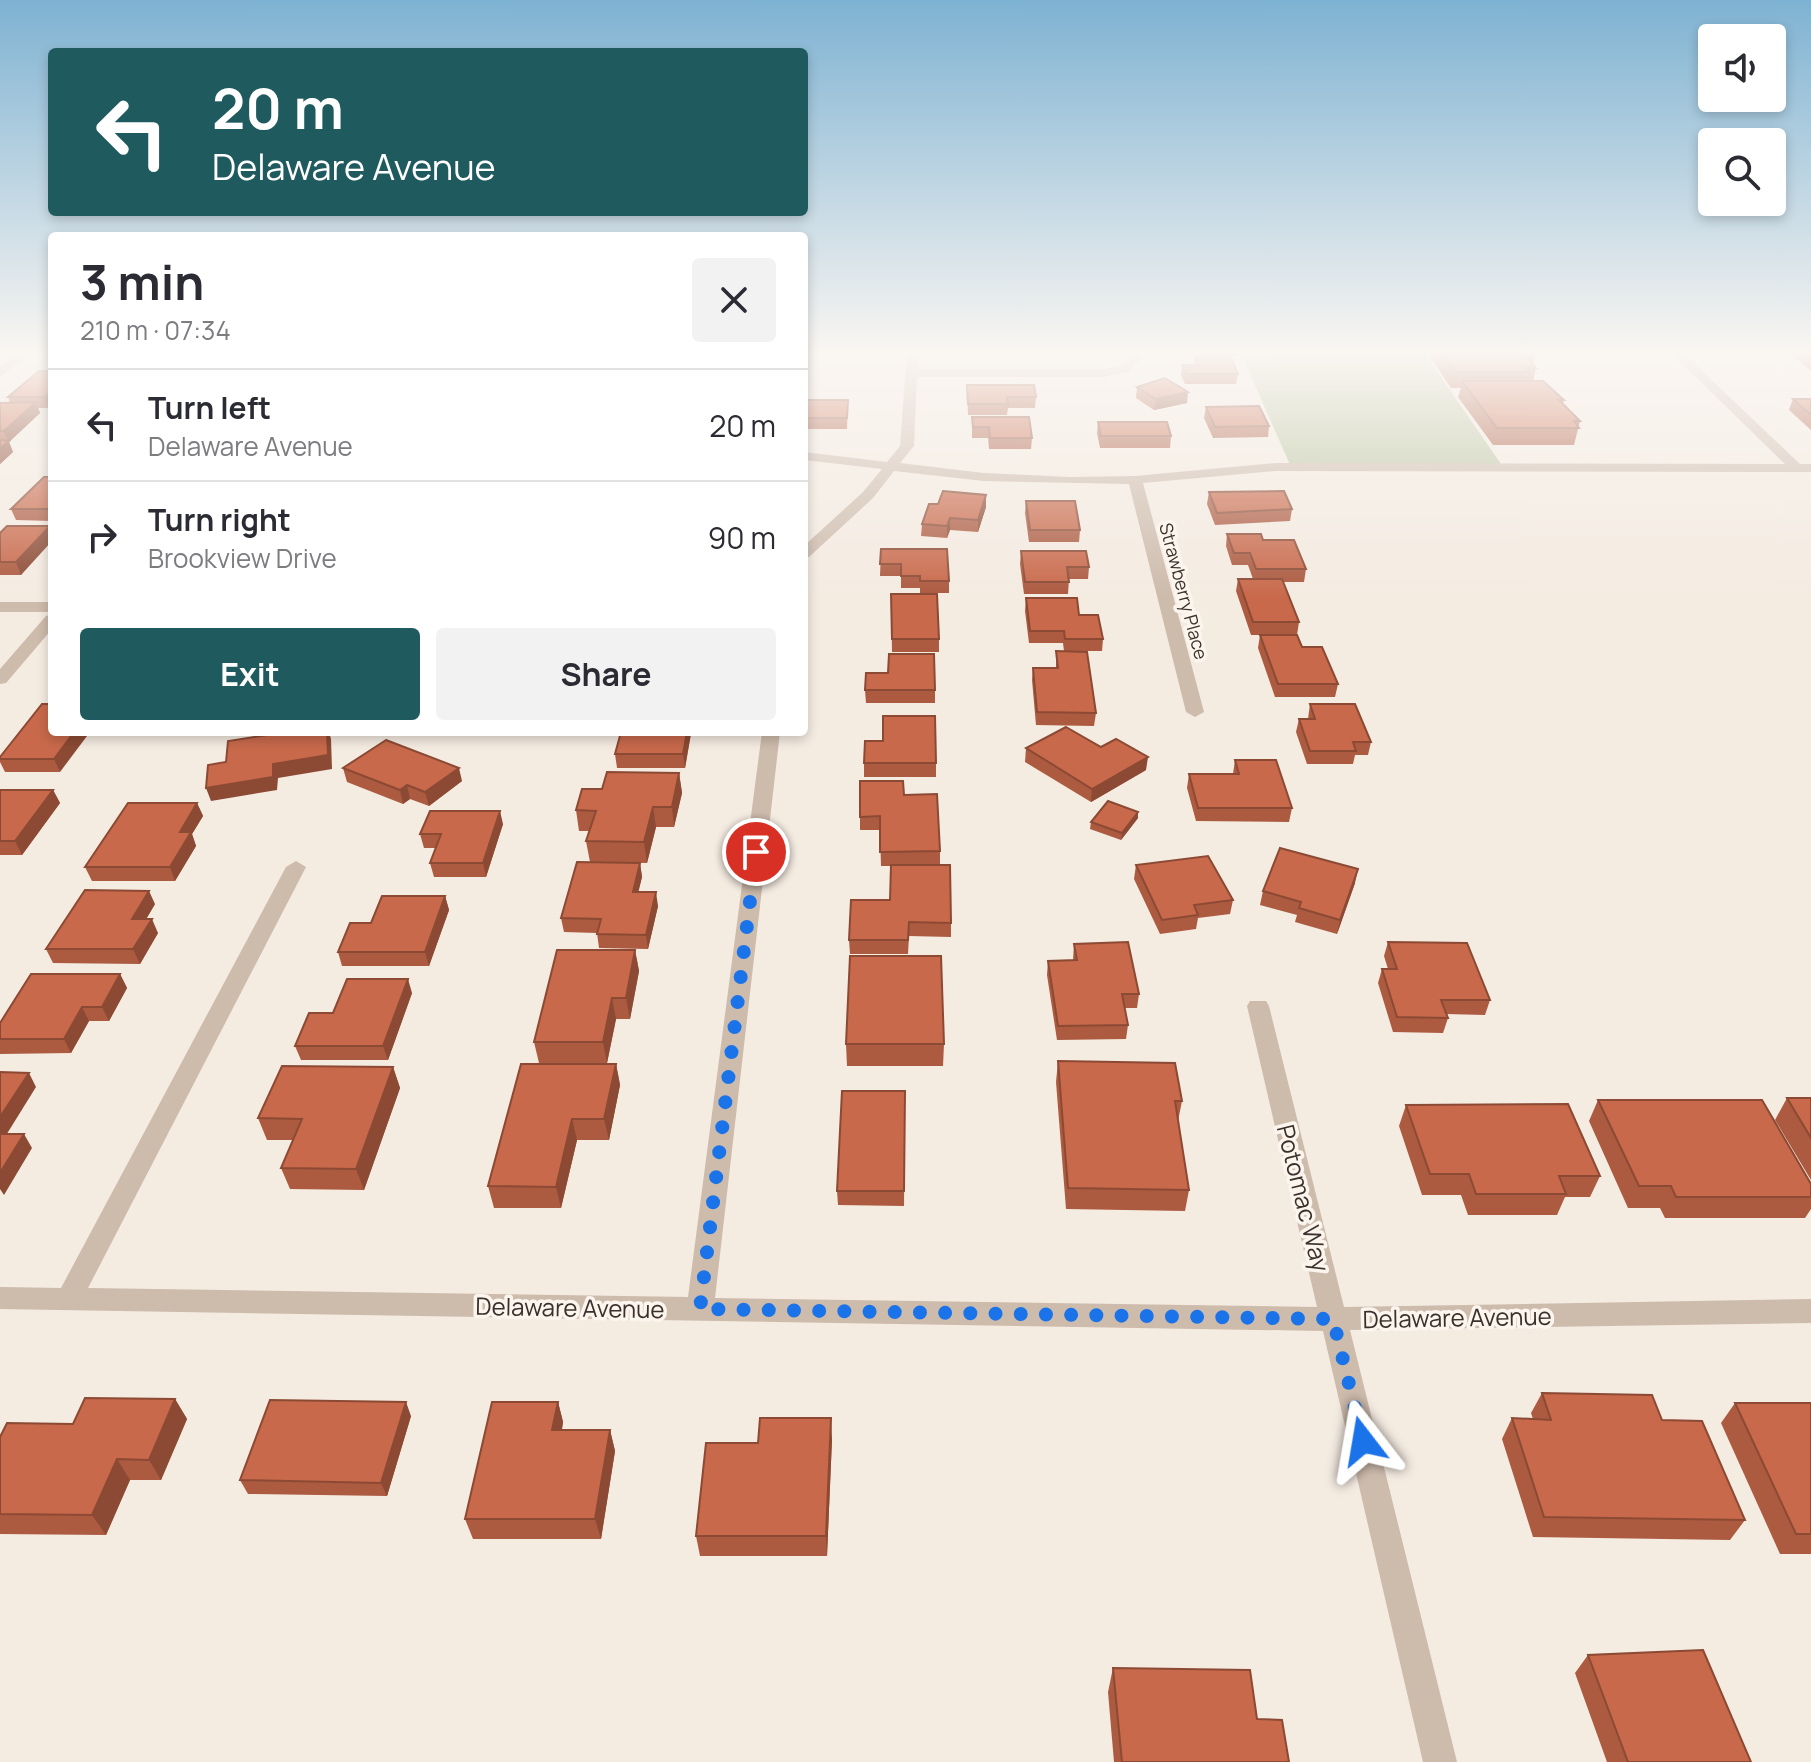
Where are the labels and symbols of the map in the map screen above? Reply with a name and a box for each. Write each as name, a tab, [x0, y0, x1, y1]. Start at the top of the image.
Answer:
street label: Strawberry Place	[1154, 520, 1214, 662]
pin	[722, 818, 790, 886]
street label: Potomac Way	[1270, 1121, 1338, 1275]
street label: Delaware Avenue	[475, 1289, 665, 1325]
street label: Delaware Avenue	[1362, 1299, 1552, 1335]
position arrow	[1321, 1399, 1405, 1483]

